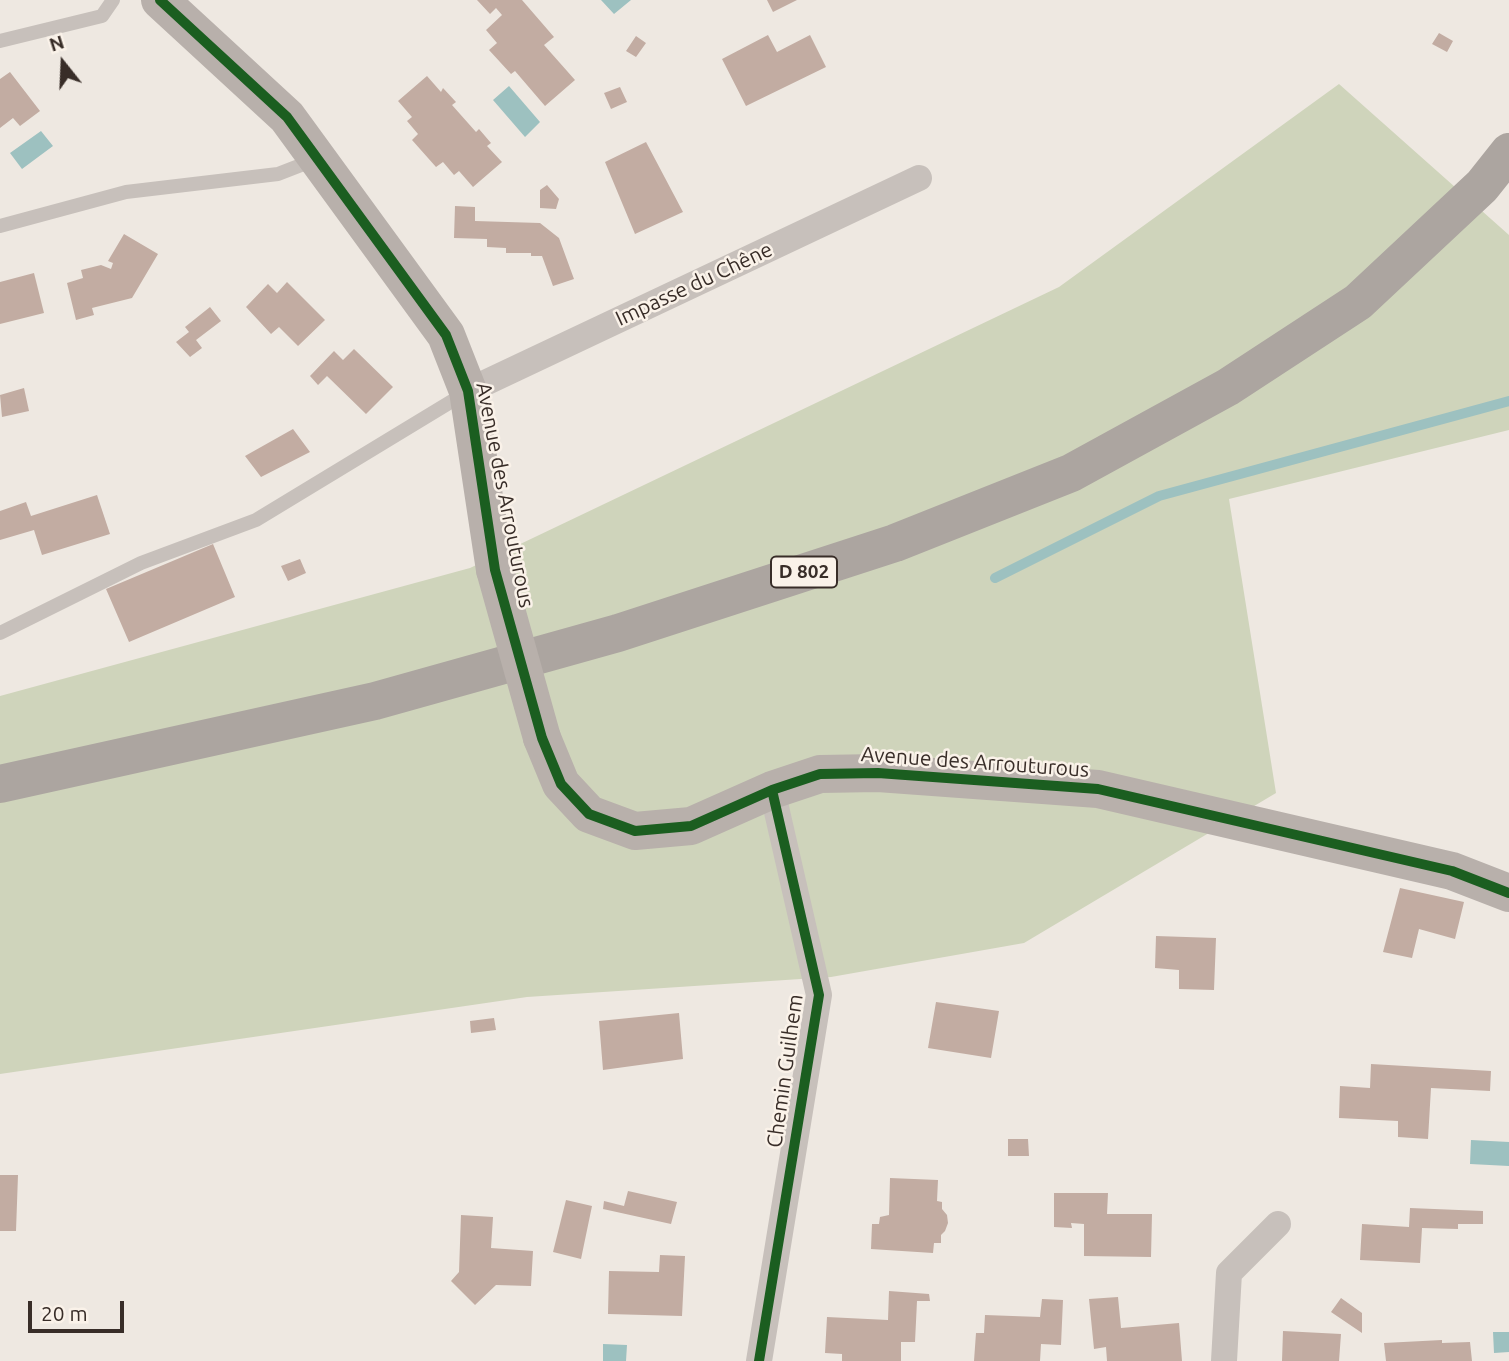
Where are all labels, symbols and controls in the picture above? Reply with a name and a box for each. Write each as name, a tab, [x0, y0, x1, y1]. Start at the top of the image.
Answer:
north arrow	[28, 28, 98, 98]
text: N	[46, 30, 67, 56]
street label: Impasse du Chêne	[611, 237, 777, 331]
street label: Avenue des Arrouturous	[471, 380, 539, 610]
road number: D 802	[771, 556, 837, 587]
street label: Avenue des Arrouturous	[860, 741, 1090, 783]
street label: Chemin Guilhem	[762, 993, 808, 1149]
scale bar	[32, 1288, 128, 1332]
text: 20 m	[41, 1301, 88, 1325]

